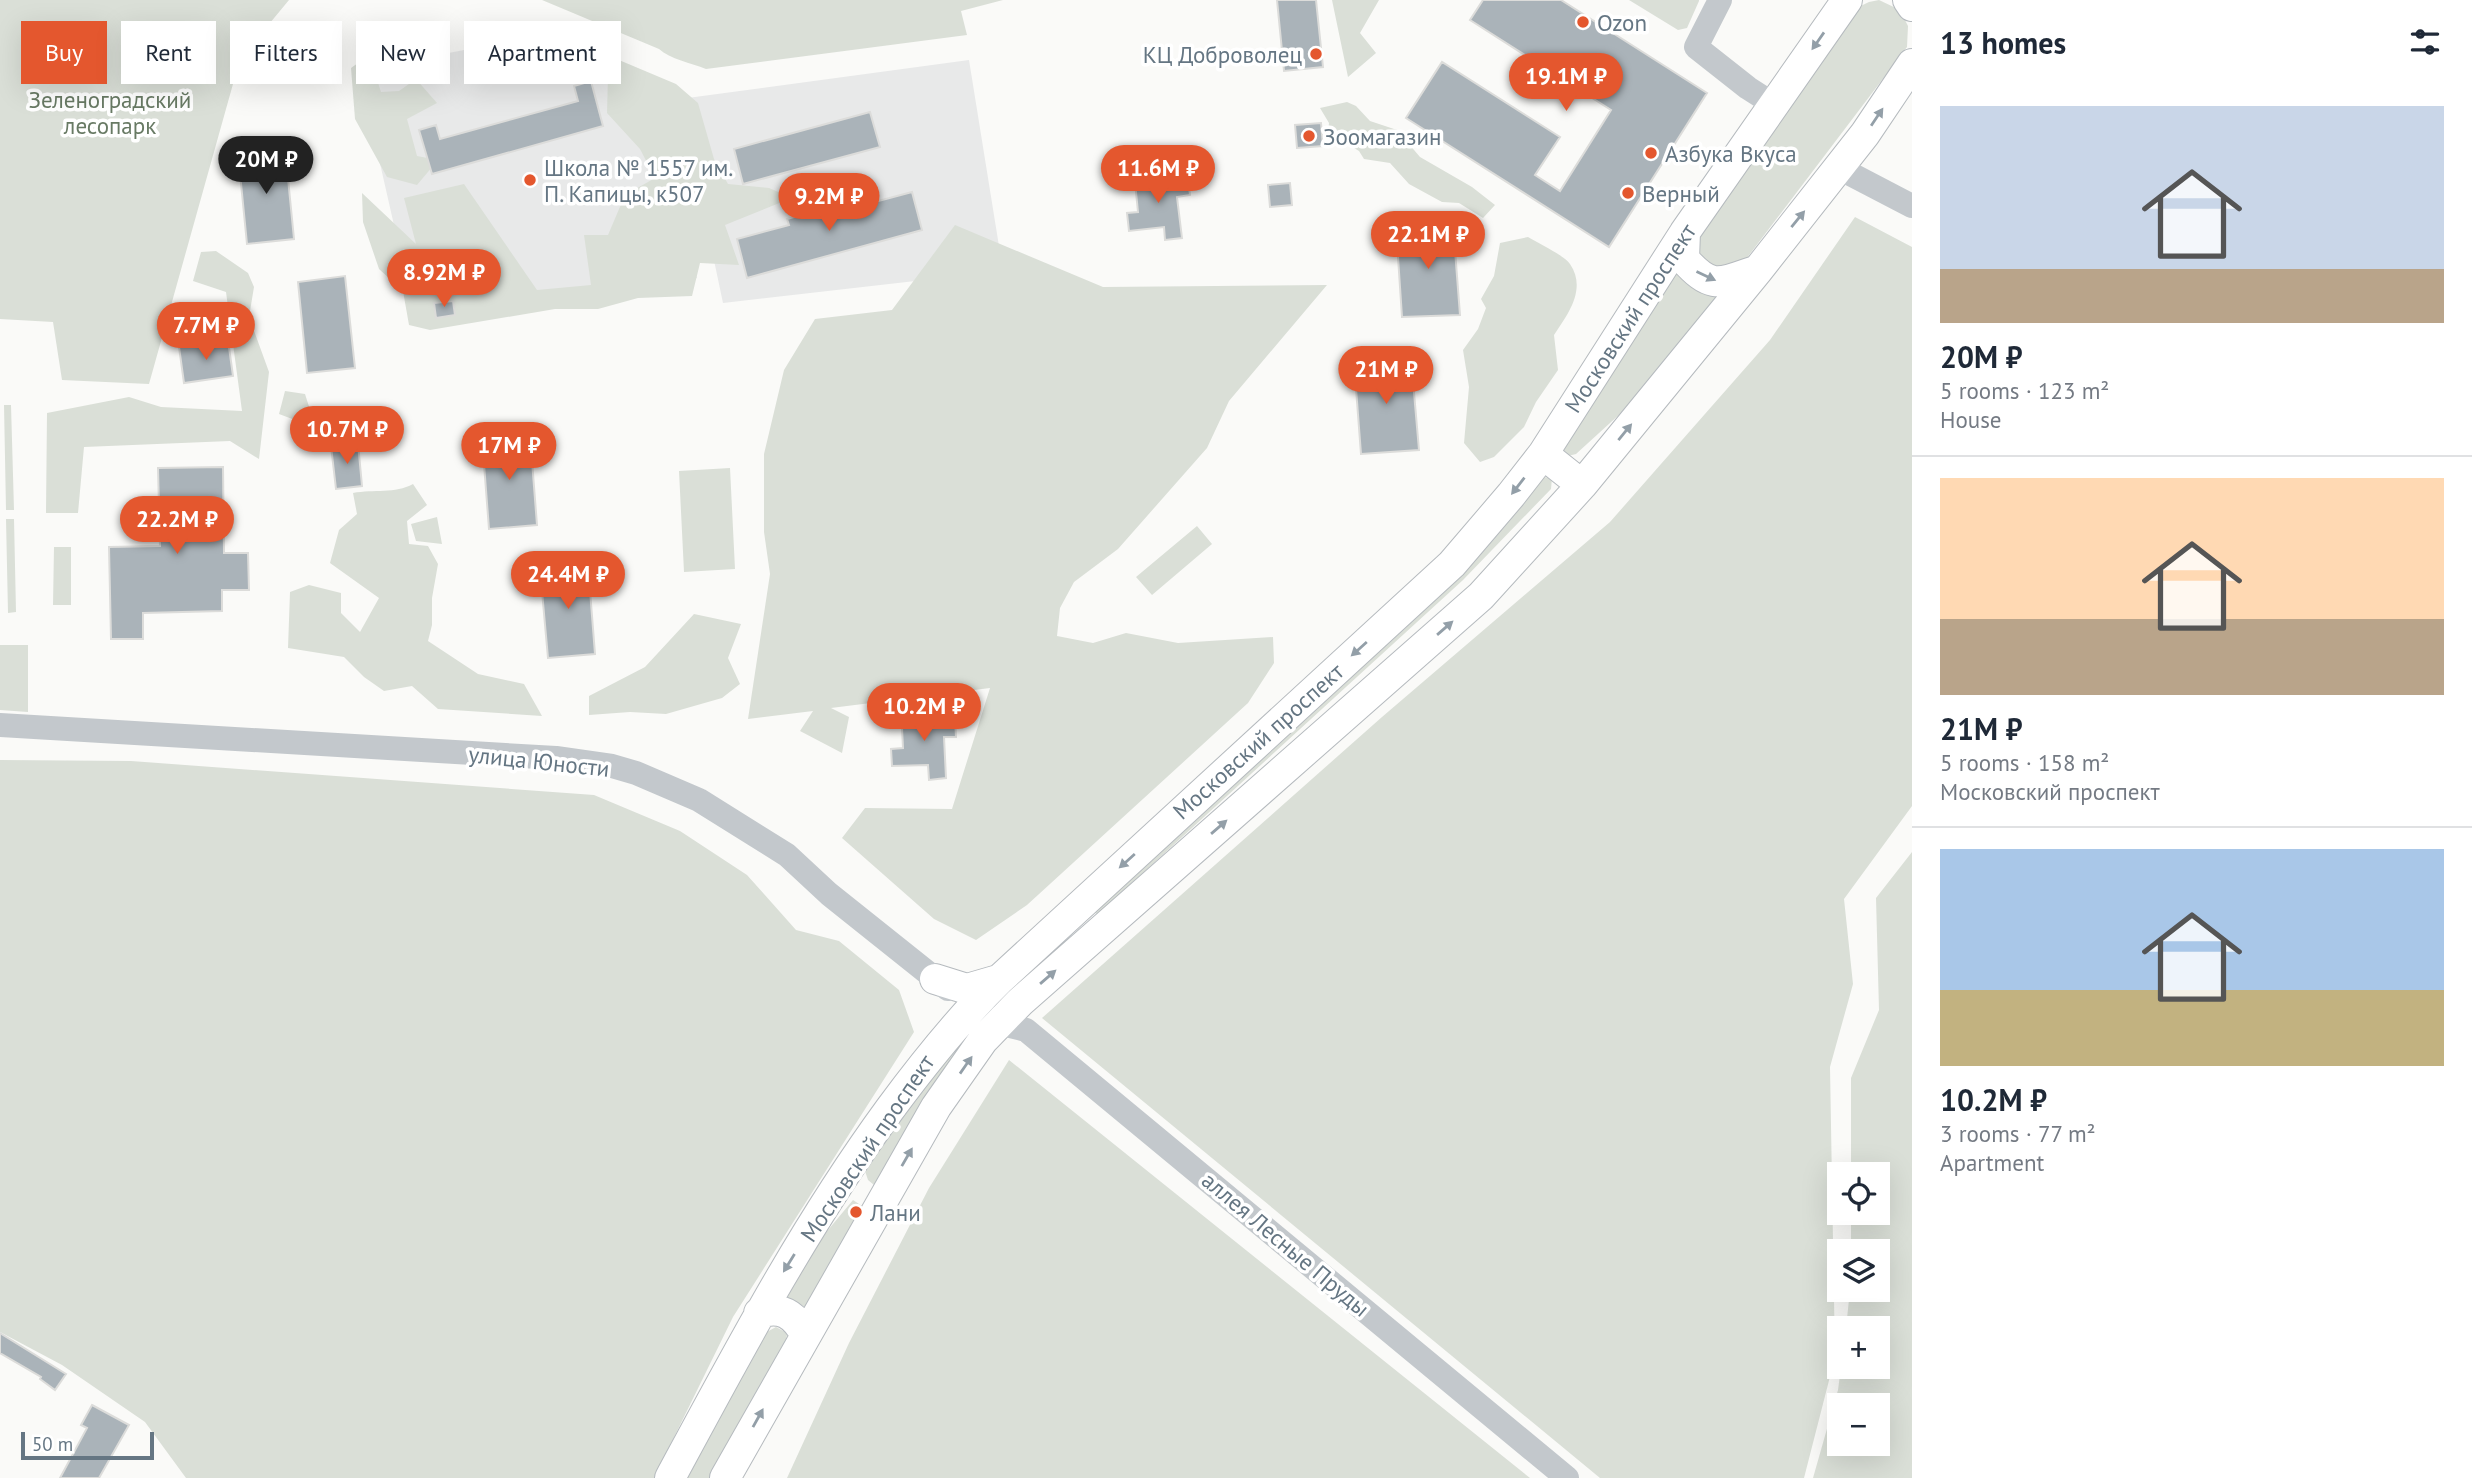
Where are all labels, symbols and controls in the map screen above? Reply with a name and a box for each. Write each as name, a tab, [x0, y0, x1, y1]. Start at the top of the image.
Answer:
place label: Ozon	[1597, 8, 1647, 37]
marker: Ozon	[1575, 14, 1591, 30]
chip: Buy	[21, 21, 107, 84]
chip: Rent	[121, 21, 216, 84]
chip: Filters	[230, 21, 342, 84]
chip: New	[356, 21, 450, 84]
chip: Apartment	[464, 21, 621, 84]
text: 13 homes	[1940, 23, 2066, 62]
icon: filters	[2406, 23, 2444, 61]
one-way arrow	[1811, 32, 1825, 50]
place label: КЦ Доброволец	[1143, 40, 1302, 69]
marker: КЦ Доброволец	[1308, 46, 1324, 62]
pin: 19.1M ₽	[1501, 54, 1631, 113]
text: 19.1M ₽	[1525, 61, 1607, 90]
park label: Зеленоградский лесопарк	[29, 85, 191, 140]
one-way arrow	[1870, 107, 1883, 126]
place label: Зоомагазин	[1323, 122, 1441, 151]
marker: Зоомагазин	[1301, 128, 1317, 144]
pin: 20M ₽	[217, 136, 315, 196]
place label: Азбука Вкуса	[1665, 139, 1797, 168]
text: 20M ₽	[234, 144, 298, 173]
marker: Азбука Вкуса	[1643, 145, 1659, 161]
pin: 11.6M ₽	[1093, 146, 1223, 205]
icon: home	[2129, 151, 2255, 277]
place label: Школа № 1557 им. П. Капицы, к507	[544, 153, 733, 208]
text: 11.6M ₽	[1117, 153, 1199, 182]
marker: Школа № 1557 им. П. Капицы, к507	[522, 172, 538, 188]
pin: 9.2M ₽	[772, 174, 886, 233]
place label: Верный	[1642, 179, 1720, 208]
text: 9.2M ₽	[794, 181, 864, 210]
marker: Верный	[1620, 185, 1636, 201]
one-way arrow	[1791, 210, 1806, 228]
pin: 22.1M ₽	[1363, 212, 1493, 271]
street label: Московский проспект	[1558, 217, 1702, 418]
text: 22.1M ₽	[1387, 219, 1469, 248]
pin: 8.92M ₽	[379, 250, 509, 309]
text: 8.92M ₽	[403, 257, 485, 286]
one-way arrow	[1696, 270, 1716, 282]
pin: 7.7M ₽	[149, 302, 263, 362]
text: 7.7M ₽	[173, 310, 239, 339]
text: 20M ₽	[1940, 337, 2023, 376]
pin: 21M ₽	[1337, 346, 1435, 406]
text: 21M ₽	[1354, 354, 1418, 383]
text: 5 rooms · 123 m²	[1940, 376, 2109, 405]
text: House	[1940, 405, 2002, 434]
pin: 10.7M ₽	[282, 406, 412, 466]
text: 10.7M ₽	[306, 414, 388, 443]
pin: 17M ₽	[460, 422, 558, 482]
one-way arrow	[1617, 423, 1633, 441]
text: 17M ₽	[477, 430, 541, 459]
one-way arrow	[1511, 477, 1525, 495]
pin: 22.2M ₽	[112, 496, 242, 556]
text: 22.2M ₽	[136, 504, 218, 533]
icon: home	[2129, 523, 2255, 649]
pin: 24.4M ₽	[503, 552, 633, 611]
text: 24.4M ₽	[527, 559, 609, 588]
one-way arrow	[1436, 620, 1454, 636]
one-way arrow	[1351, 640, 1368, 656]
street label: Московский проспект	[1167, 656, 1350, 825]
pin: 10.2M ₽	[859, 684, 989, 743]
text: 10.2M ₽	[883, 691, 965, 720]
text: 21M ₽	[1940, 709, 2023, 748]
street label: улица Юности	[467, 739, 611, 783]
text: 5 rooms · 158 m²	[1940, 748, 2109, 777]
text: Московский проспект	[1940, 777, 2160, 806]
one-way arrow	[1210, 819, 1228, 835]
one-way arrow	[1118, 853, 1136, 869]
icon: home	[2129, 894, 2255, 1020]
one-way arrow	[1039, 969, 1057, 985]
street label: Московский проспект	[794, 1048, 941, 1247]
one-way arrow	[959, 1055, 972, 1074]
text: 10.2M ₽	[1940, 1080, 2047, 1119]
text: 3 rooms · 77 m²	[1940, 1119, 2096, 1148]
one-way arrow	[901, 1147, 913, 1166]
text: Apartment	[1940, 1148, 2044, 1177]
map controls	[1827, 1162, 1890, 1456]
button: locate	[1827, 1162, 1890, 1225]
street label: аллея Лесные Пруды	[1196, 1165, 1376, 1323]
place label: Лани	[869, 1198, 921, 1227]
marker: Лани	[848, 1204, 864, 1220]
button: layers	[1827, 1239, 1890, 1302]
one-way arrow	[783, 1253, 796, 1273]
button: +	[1827, 1316, 1890, 1379]
button: −	[1827, 1393, 1890, 1456]
one-way arrow	[752, 1409, 764, 1428]
scale bar	[21, 1429, 154, 1461]
text: 50 m	[32, 1432, 73, 1456]

